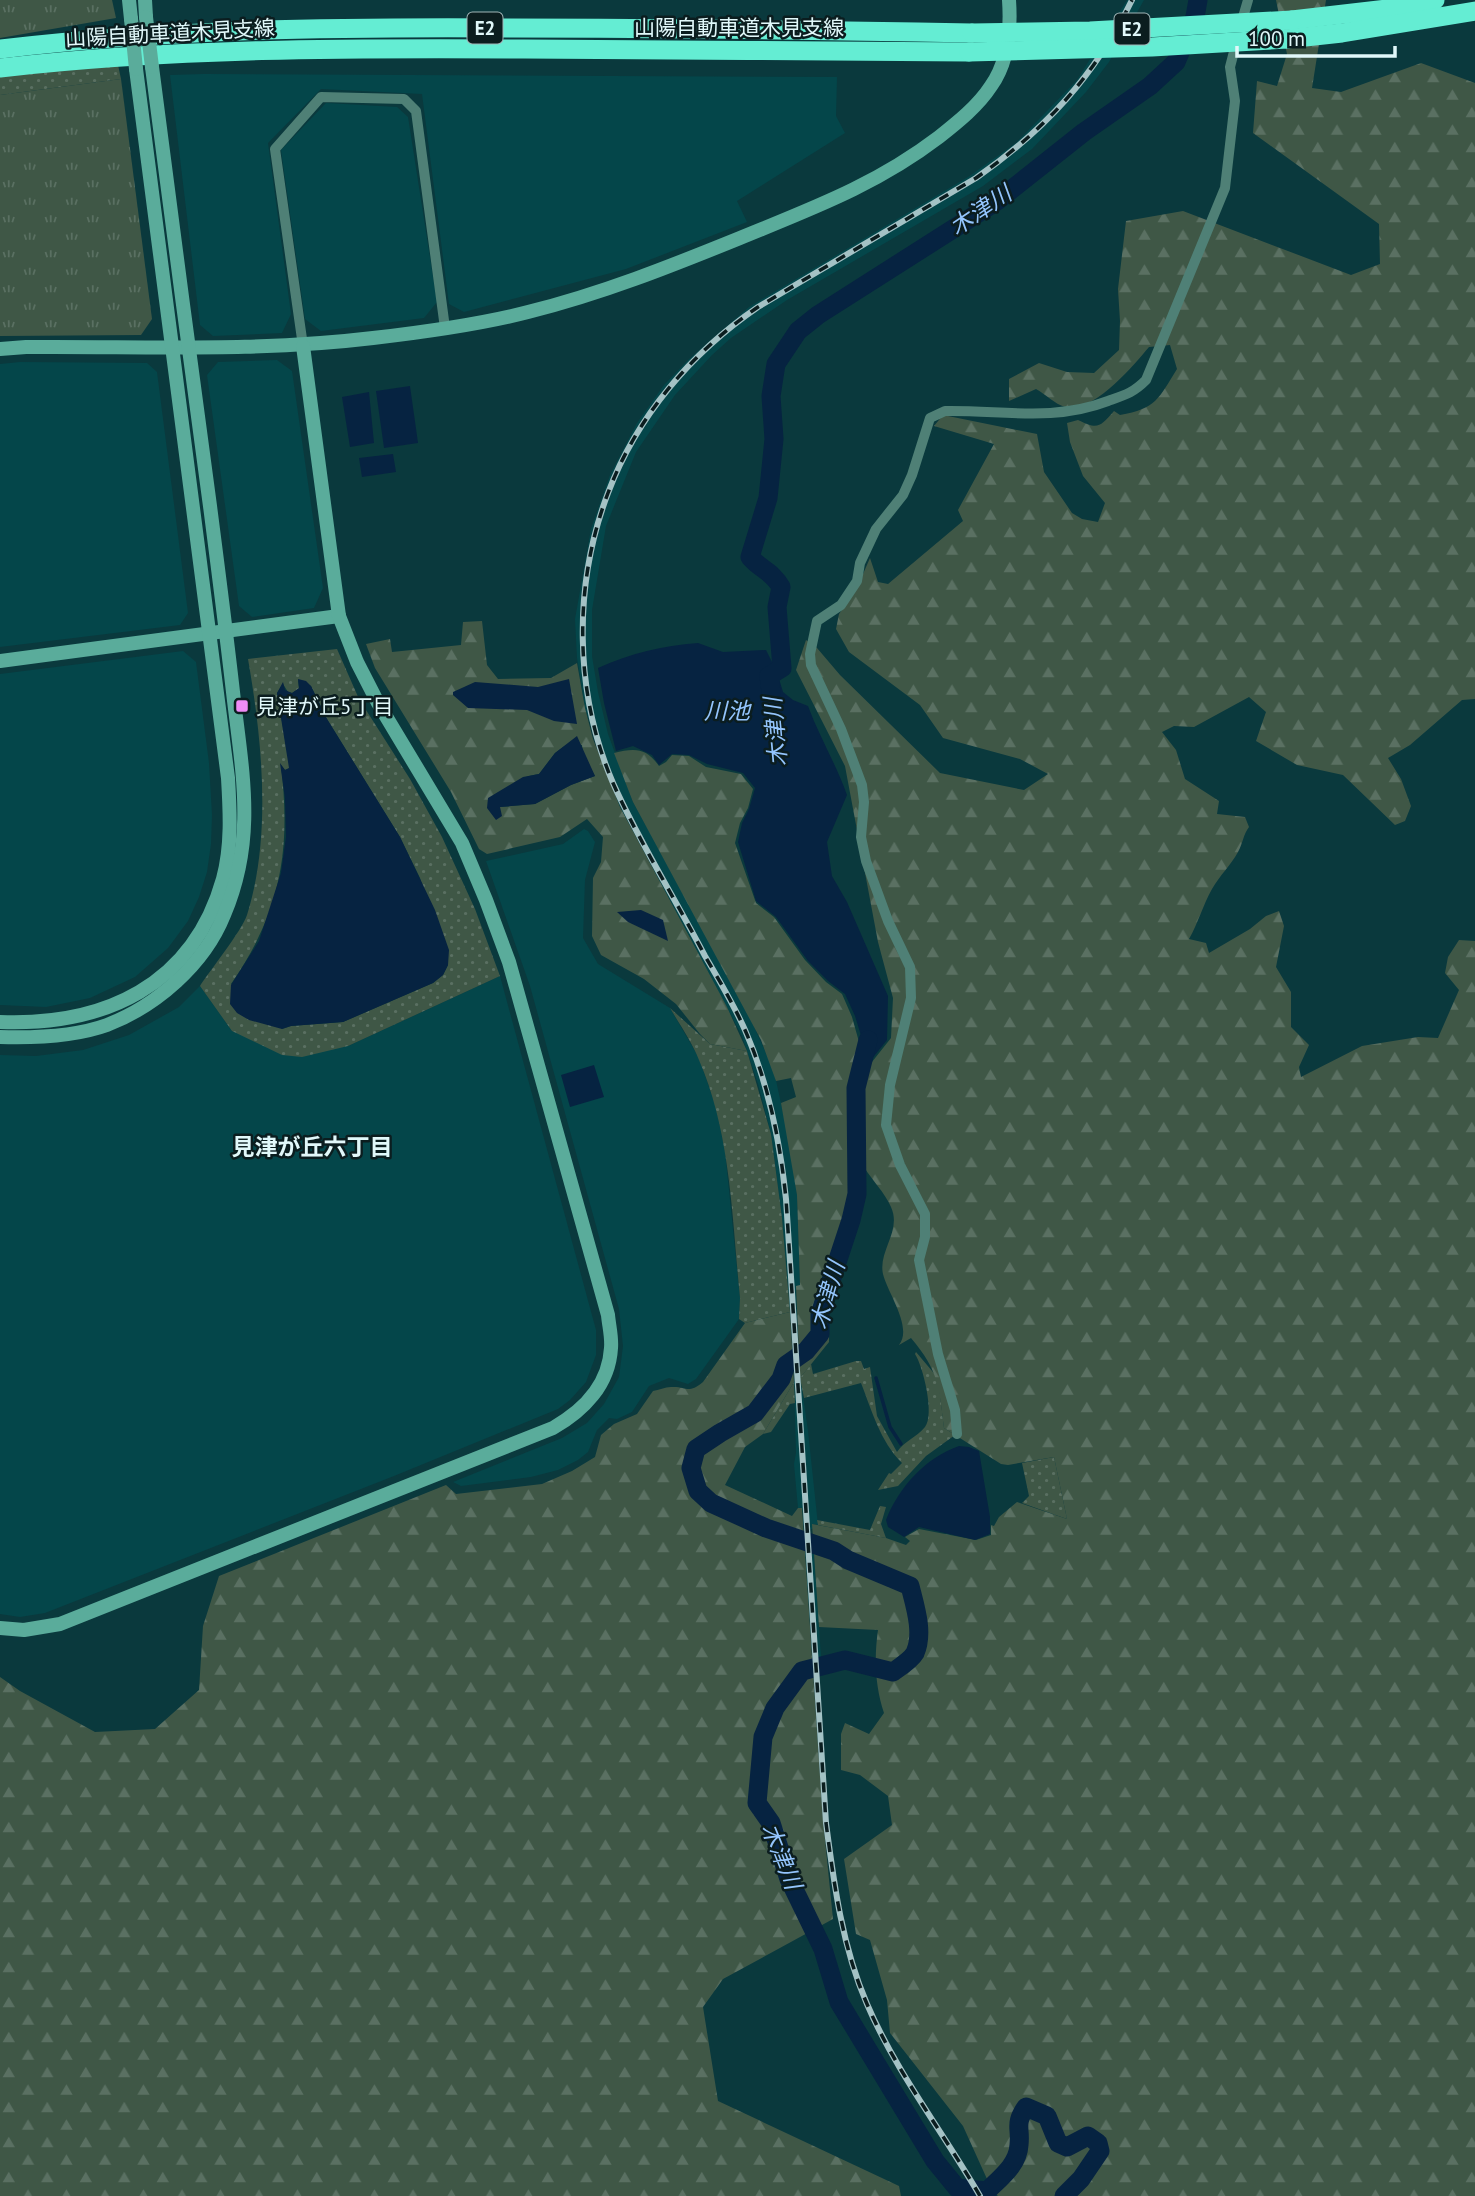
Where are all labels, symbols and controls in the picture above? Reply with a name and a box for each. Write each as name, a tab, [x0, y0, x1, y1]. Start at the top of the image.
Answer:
road number: E2	[468, 12, 503, 44]
street label: 山陽自動車道木見支線	[64, 14, 276, 52]
street label: 山陽自動車道木見支線	[634, 14, 844, 41]
road number: E2	[1114, 14, 1150, 44]
scale bar	[1237, 14, 1394, 58]
text: 100 m	[1248, 25, 1305, 52]
water label: 木津川	[943, 177, 1019, 241]
place label: 見津が丘5丁目	[256, 693, 393, 720]
water label: 木津川	[757, 693, 792, 768]
water label: 川池	[704, 696, 752, 725]
marker: 見津が丘5丁目	[234, 698, 250, 714]
district label: 見津が丘六丁目	[232, 1132, 393, 1161]
water label: 木津川	[804, 1255, 851, 1332]
water label: 木津川	[756, 1819, 809, 1896]

